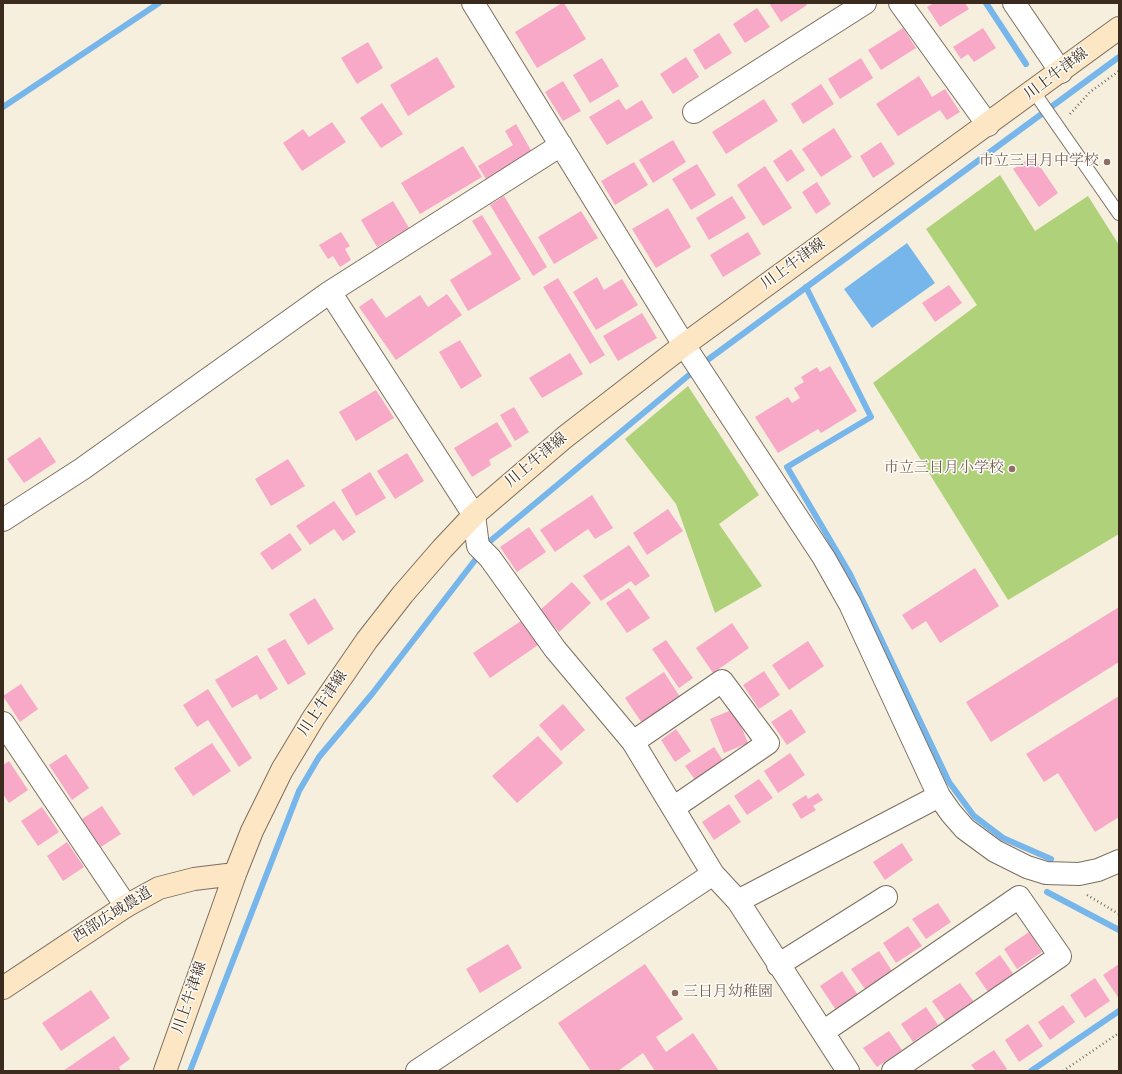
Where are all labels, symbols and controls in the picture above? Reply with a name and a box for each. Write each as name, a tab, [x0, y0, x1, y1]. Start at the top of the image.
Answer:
street label: 川上牛津線	[1022, 45, 1092, 105]
place label: 市立三日月中学校	[979, 153, 1099, 171]
marker: 市立三日月中学校	[1102, 157, 1112, 167]
street label: 川上牛津線	[758, 236, 830, 294]
street label: 川上牛津線	[502, 430, 572, 492]
place label: 市立三日月小学校	[884, 460, 1004, 478]
marker: 市立三日月小学校	[1007, 464, 1017, 474]
street label: 川上牛津線	[296, 668, 352, 740]
street label: 西部広域農道	[70, 885, 156, 947]
street label: 川上牛津線	[170, 960, 212, 1036]
place label: 三日月幼稚園	[683, 984, 773, 1002]
marker: 三日月幼稚園	[670, 988, 680, 998]

